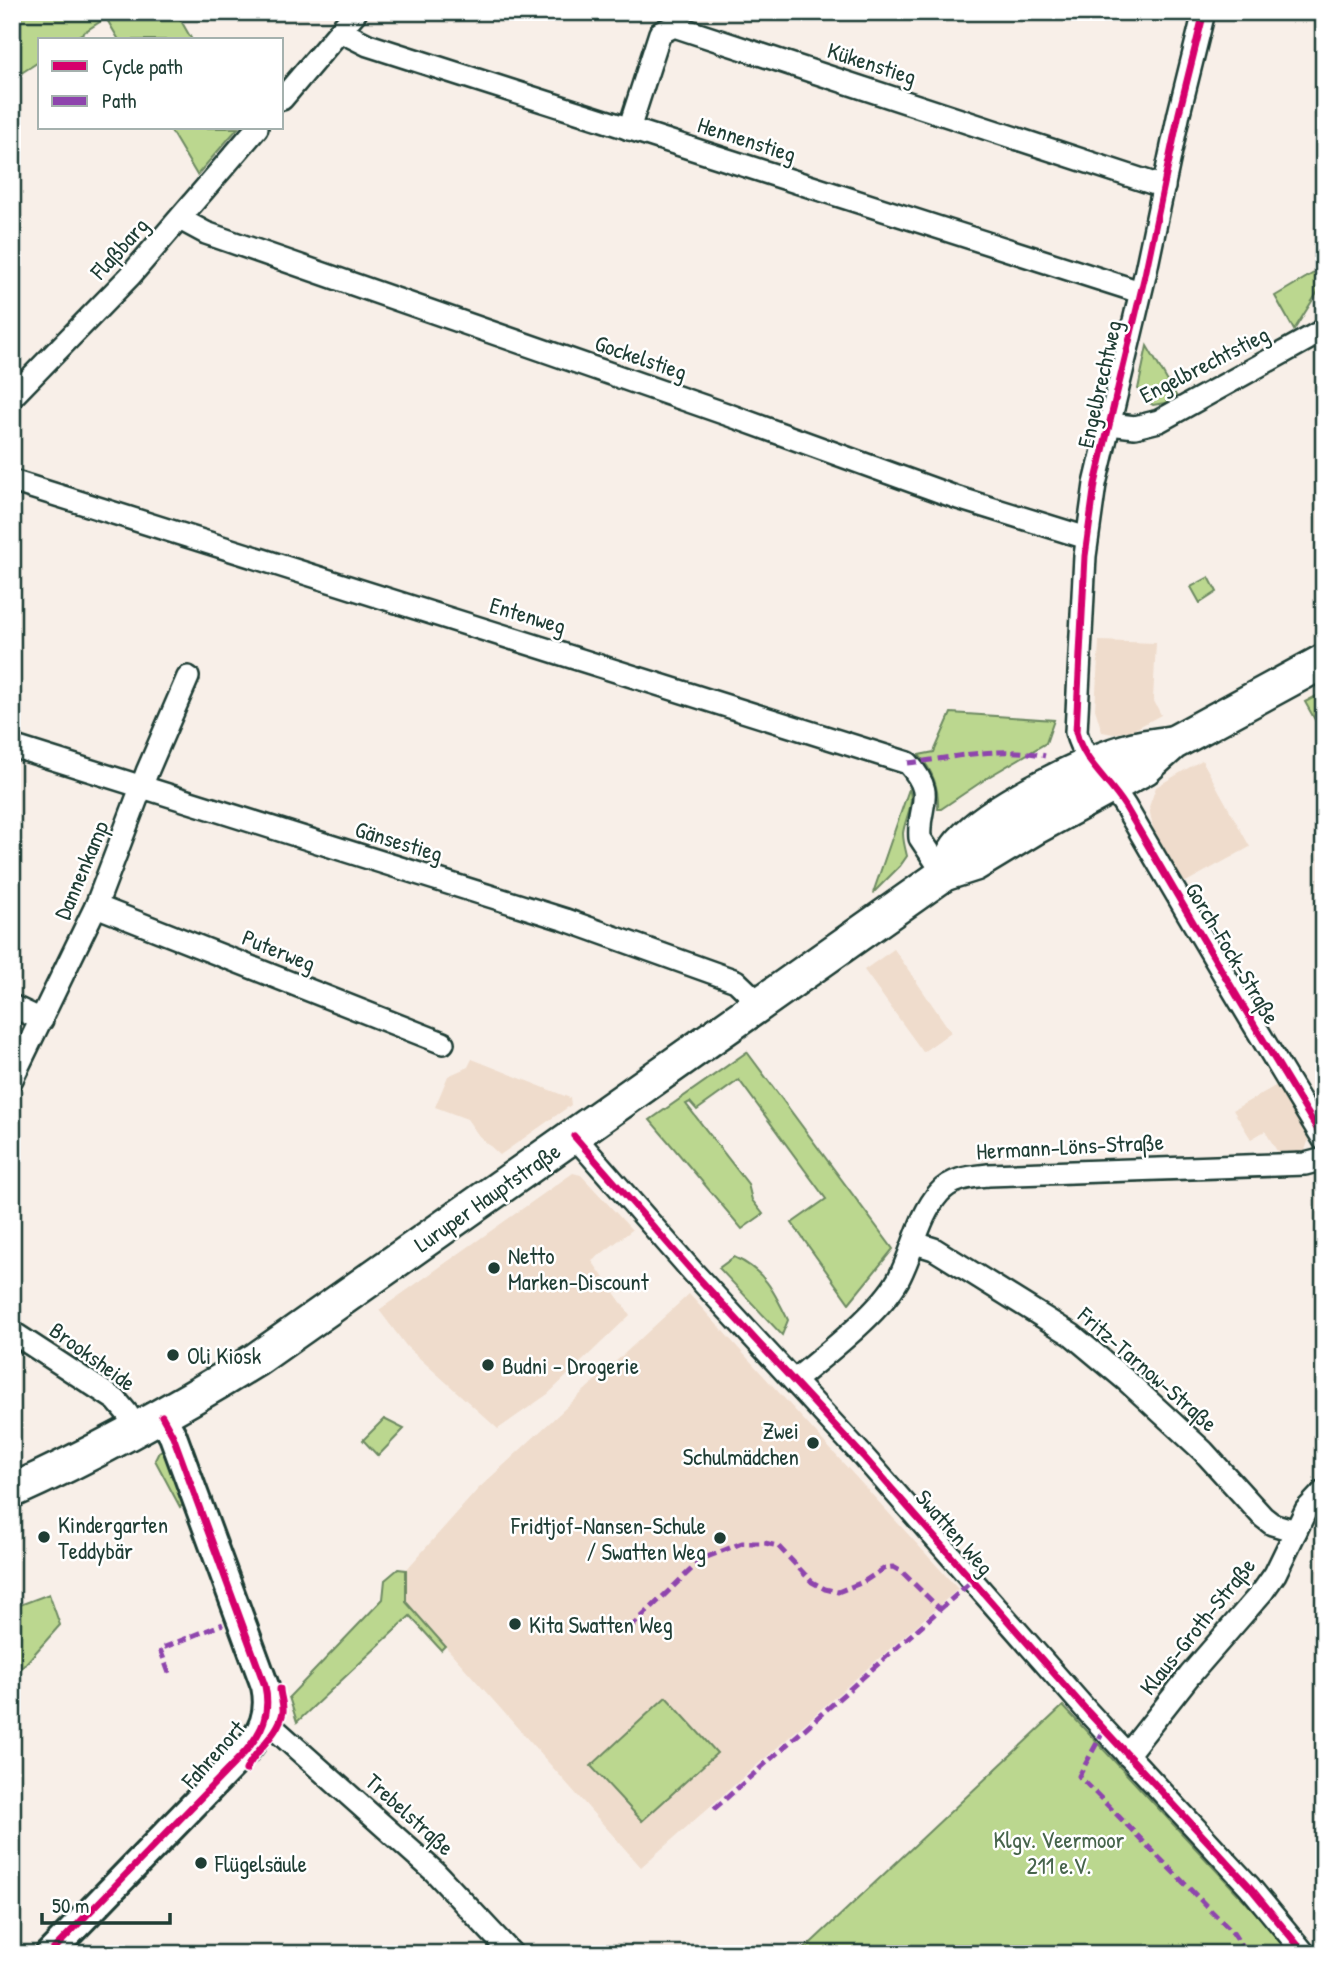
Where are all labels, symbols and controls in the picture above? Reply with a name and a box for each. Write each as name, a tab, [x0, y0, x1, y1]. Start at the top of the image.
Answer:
street label: Kükenstieg	[824, 34, 920, 92]
legend	[38, 38, 284, 130]
text: Cycle path	[102, 52, 183, 81]
text: Path	[102, 86, 137, 115]
street label: Hennenstieg	[694, 109, 800, 169]
street label: Flaßbarg	[82, 210, 155, 286]
street label: Engelbrechtweg	[1069, 317, 1129, 451]
street label: Engelbrechtstieg	[1134, 318, 1274, 410]
street label: Gockelstieg	[591, 327, 691, 387]
street label: Entenweg	[486, 589, 570, 641]
street label: Gänsestieg	[352, 813, 446, 869]
street label: Dannenkamp	[46, 816, 116, 924]
street label: Gorch-Fock-Straße	[1178, 876, 1288, 1030]
street label: Puterweg	[238, 921, 320, 979]
street label: Hermann-Löns-Straße	[976, 1126, 1164, 1166]
street label: Luruper Hauptstraße	[408, 1135, 566, 1259]
place label: Netto Marken-Discount	[508, 1240, 650, 1297]
marker: Netto Marken-Discount	[486, 1260, 502, 1276]
street label: Fritz-Tarnow-Straße	[1071, 1299, 1224, 1438]
street label: Brooksheide	[44, 1314, 142, 1398]
place label: Oli Kiosk	[187, 1340, 262, 1371]
marker: Oli Kiosk	[165, 1347, 181, 1363]
place label: Budni - Drogerie	[502, 1350, 639, 1381]
marker: Budni - Drogerie	[480, 1357, 496, 1373]
place label: Zwei Schulmädchen	[683, 1415, 799, 1472]
marker: Zwei Schulmädchen	[805, 1435, 821, 1451]
street label: Swatten Weg	[909, 1482, 1001, 1582]
place label: Kindergarten Teddybär	[58, 1509, 168, 1566]
place label: Fridtjof-Nansen-Schule / Swatten Weg	[510, 1510, 706, 1567]
marker: Kindergarten Teddybär	[36, 1529, 52, 1545]
marker: Fridtjof-Nansen-Schule / Swatten Weg	[712, 1530, 728, 1546]
street label: Klaus-Groth-Straße	[1132, 1551, 1262, 1701]
place label: Kita Swatten Weg	[529, 1609, 673, 1640]
marker: Kita Swatten Weg	[507, 1616, 523, 1632]
street label: Fahrenort	[173, 1712, 253, 1795]
street label: Trebelstraße	[359, 1766, 461, 1862]
park label: Klgv. Veermoor 211 e.V.	[994, 1824, 1125, 1881]
place label: Flügelsäule	[214, 1848, 307, 1879]
marker: Flügelsäule	[193, 1855, 209, 1871]
scale bar	[42, 1882, 170, 1926]
text: 50 m	[52, 1891, 89, 1920]

